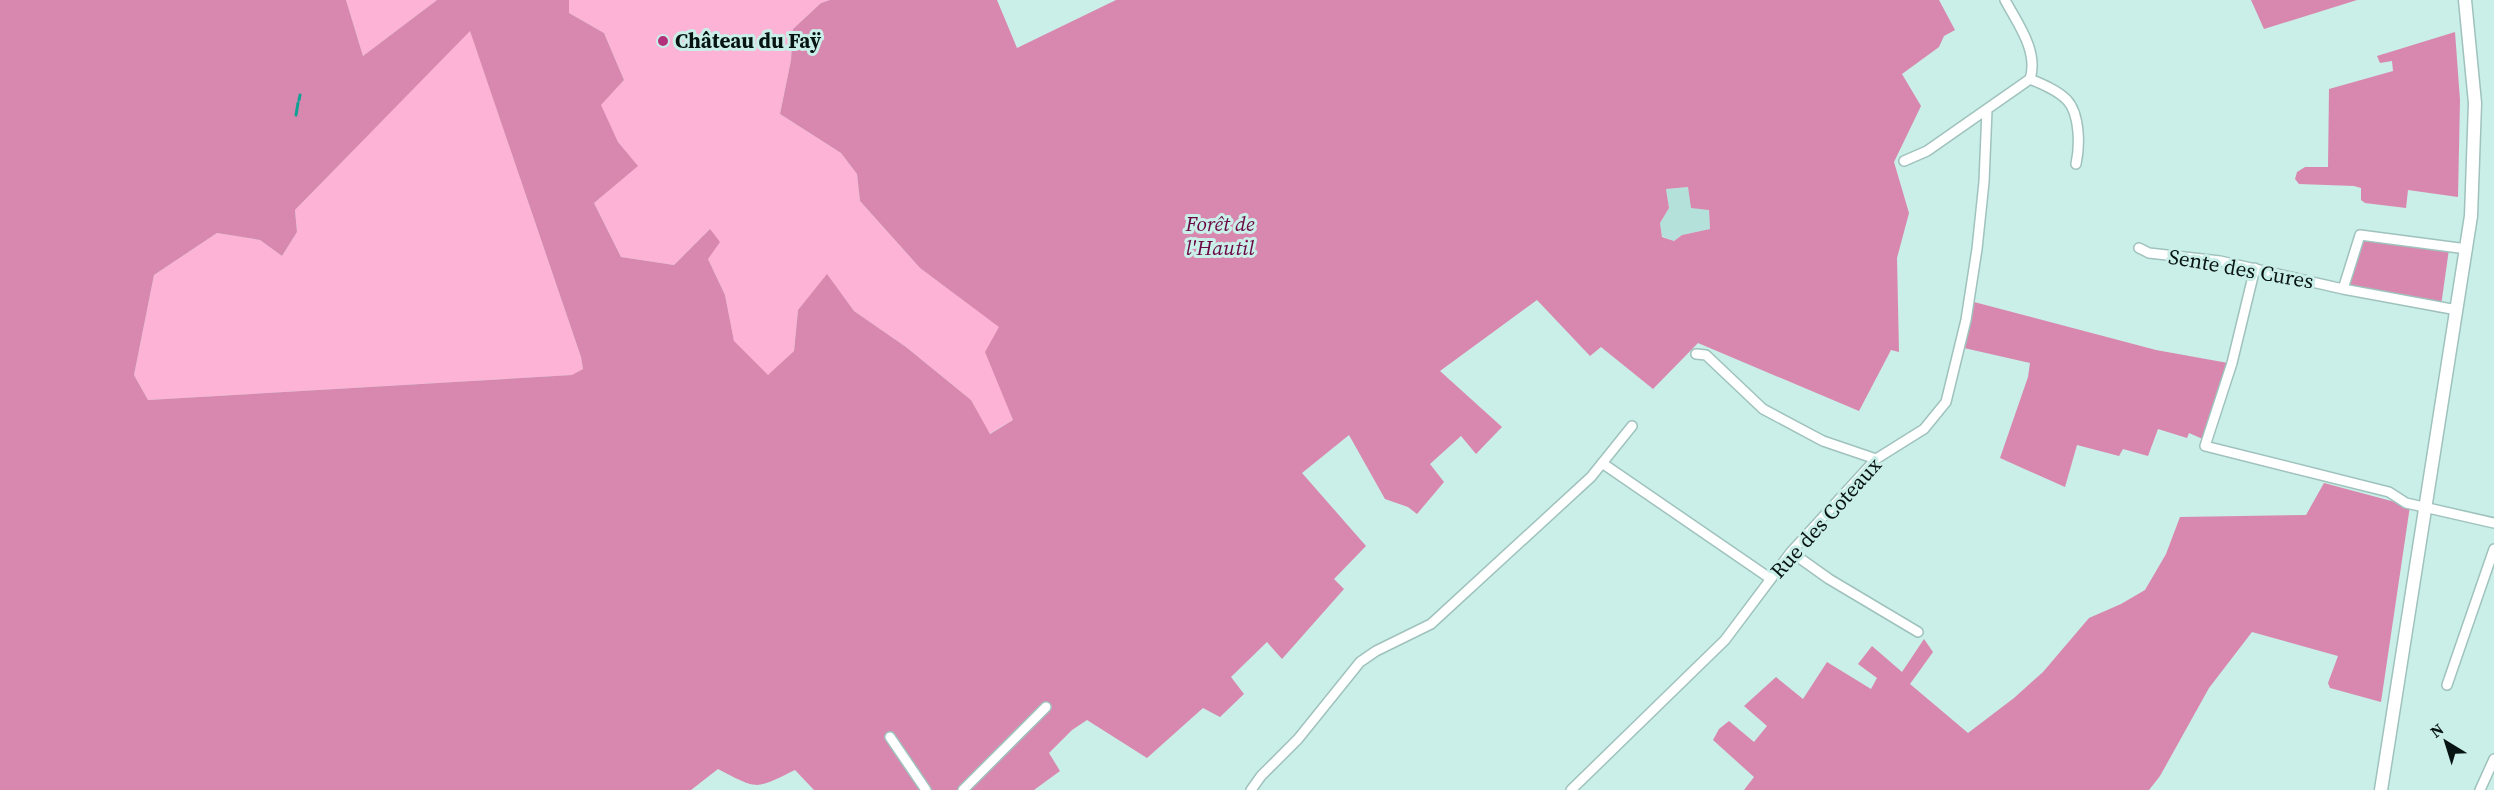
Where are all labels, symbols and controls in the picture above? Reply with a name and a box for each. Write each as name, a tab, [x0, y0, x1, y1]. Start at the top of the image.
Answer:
place label: Château du Faÿ	[675, 26, 822, 55]
marker: Château du Faÿ	[656, 34, 670, 48]
park label: Forêt de l'Hautil	[1185, 209, 1255, 262]
street label: Sente des Cures	[2166, 241, 2316, 296]
street label: Rue des Coteaux	[1763, 451, 1888, 584]
north arrow	[2416, 712, 2476, 772]
text: N	[2425, 718, 2448, 742]

